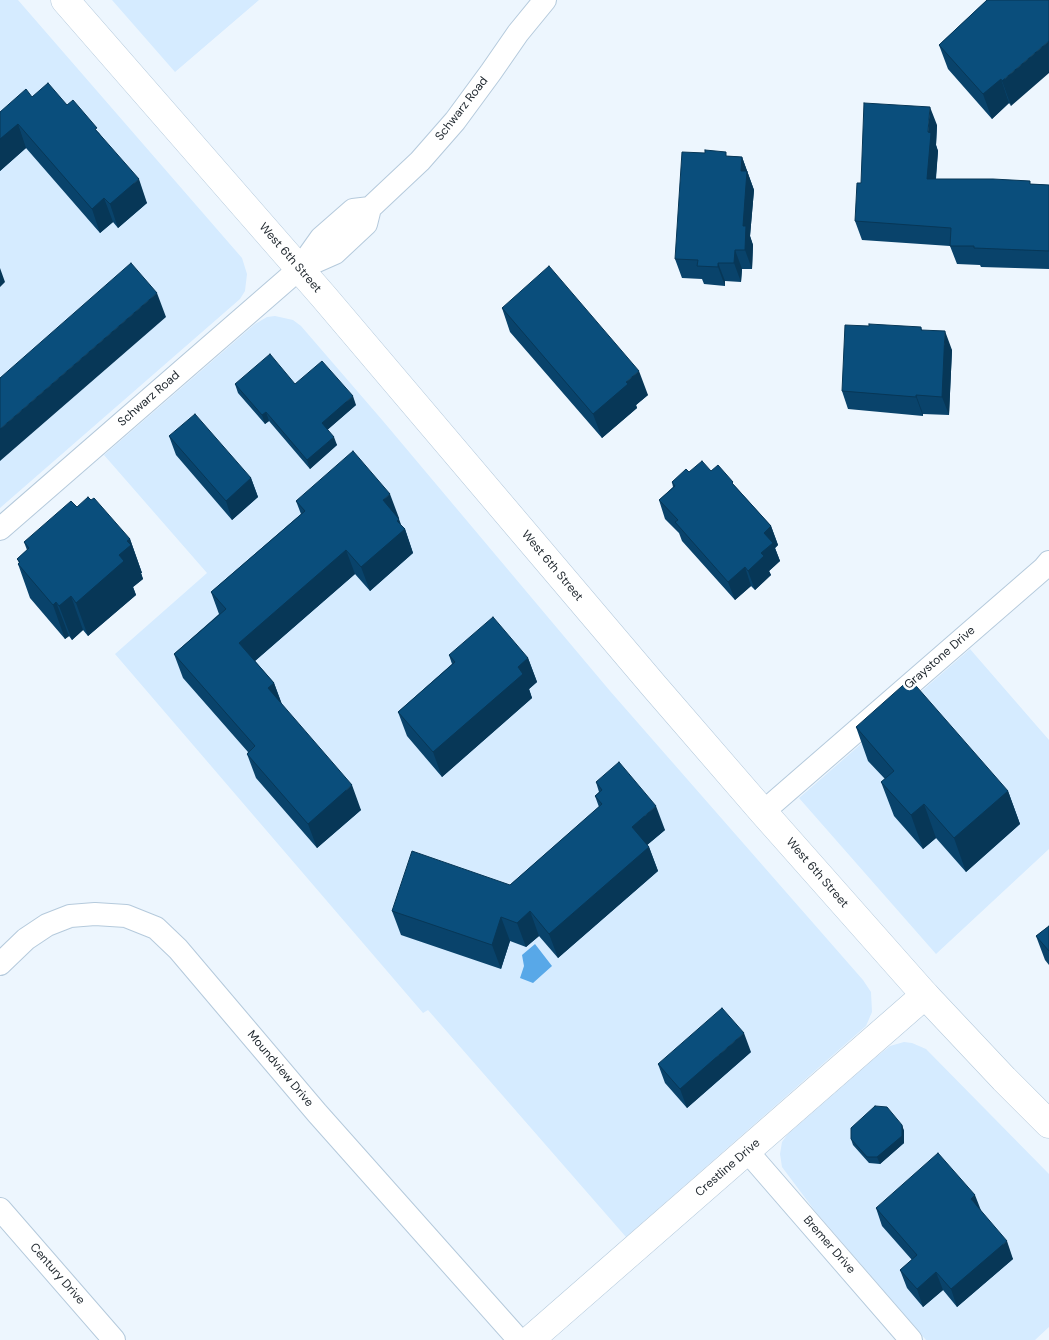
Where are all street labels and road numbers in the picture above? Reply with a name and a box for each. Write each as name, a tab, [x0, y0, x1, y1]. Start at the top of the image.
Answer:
street label: Schwarz Road	[433, 74, 491, 144]
street label: West 6th Street	[256, 220, 324, 296]
street label: Schwarz Road	[115, 368, 183, 430]
street label: West 6th Street	[518, 528, 586, 604]
street label: Graystone Drive	[902, 623, 978, 693]
street label: West 6th Street	[783, 835, 851, 911]
street label: Moundview Drive	[244, 1028, 316, 1110]
street label: Crestline Drive	[693, 1136, 763, 1200]
street label: Bremer Drive	[800, 1213, 858, 1277]
street label: Century Drive	[26, 1240, 88, 1308]

